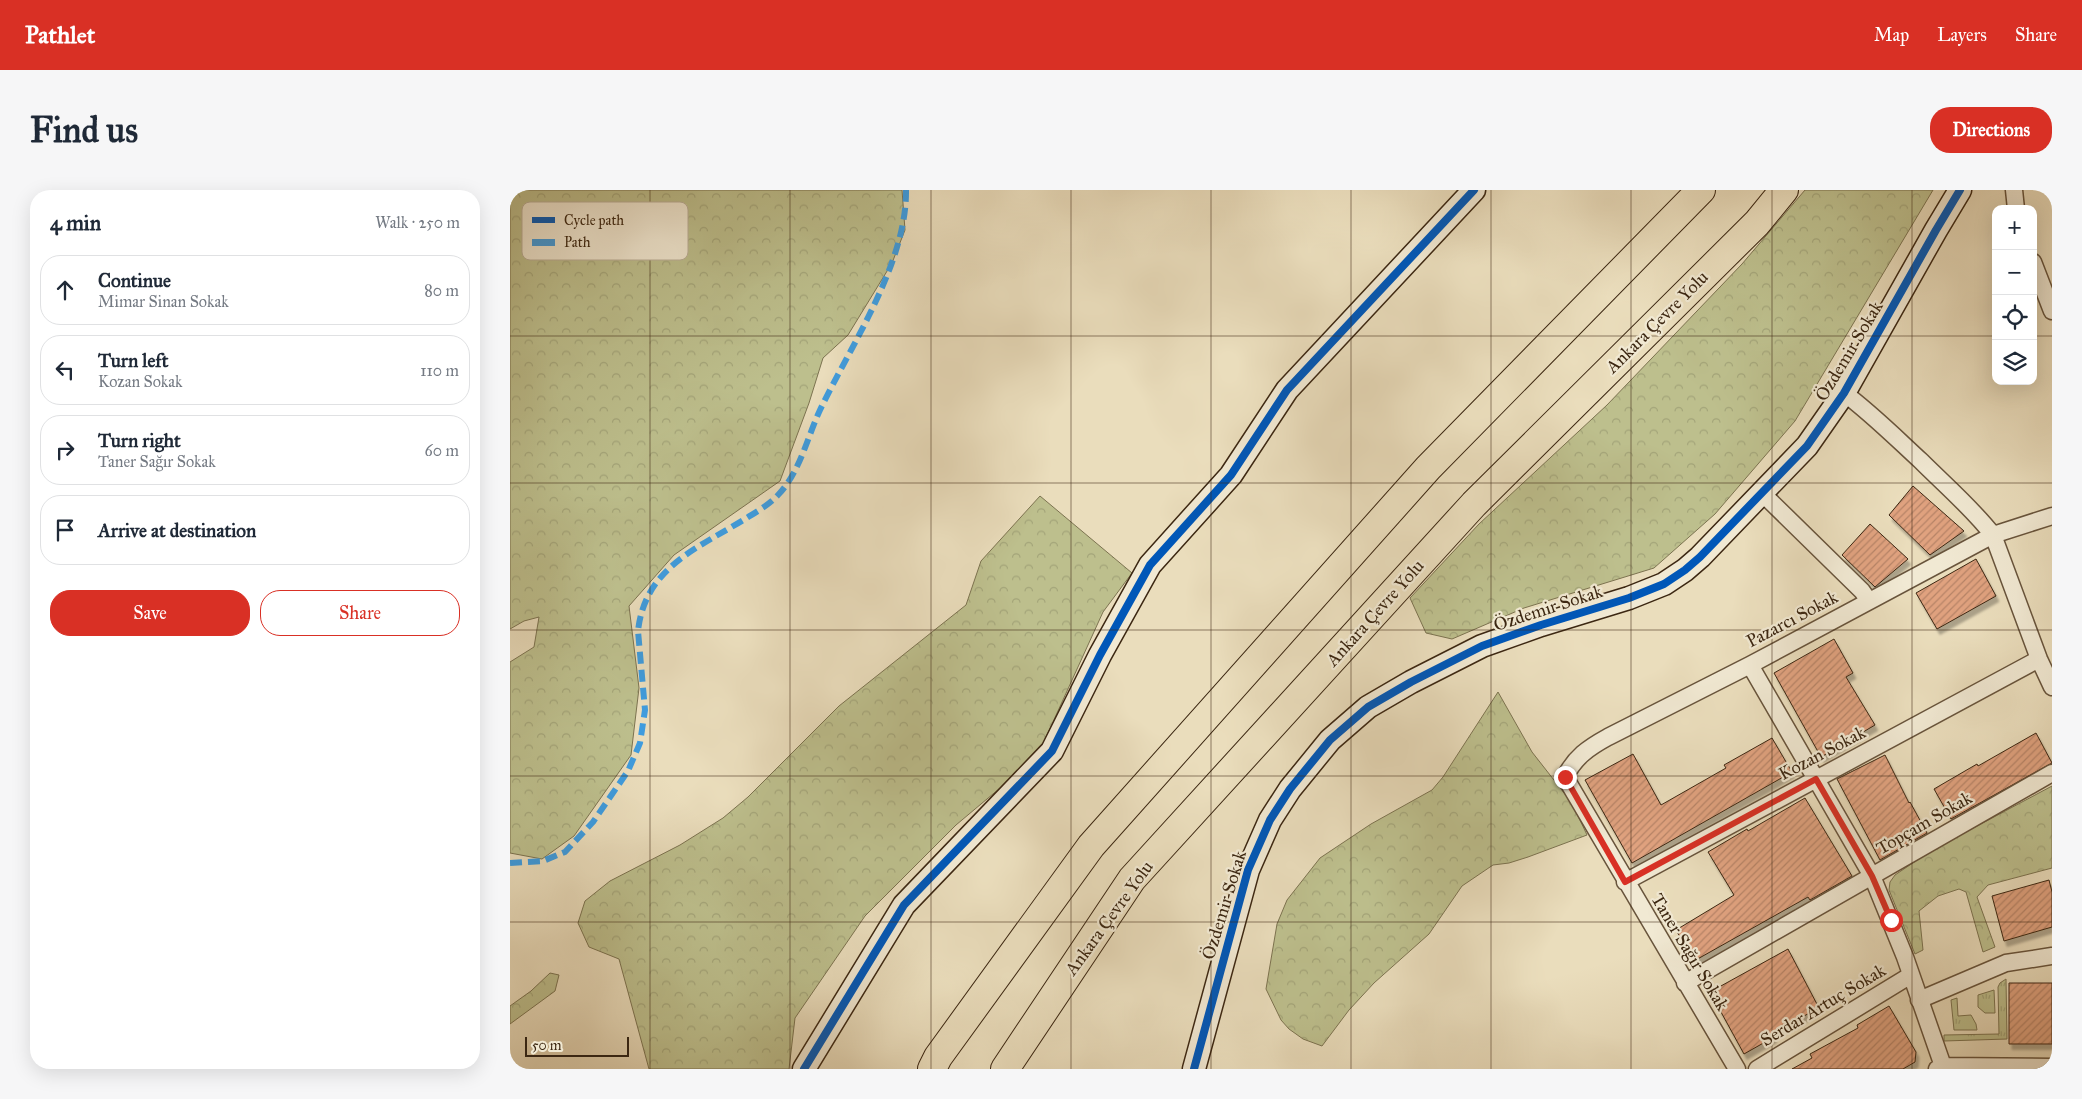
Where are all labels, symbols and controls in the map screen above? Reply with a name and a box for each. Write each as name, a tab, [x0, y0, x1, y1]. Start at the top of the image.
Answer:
text: Pathlet	[25, 20, 95, 50]
text: Map	[1874, 24, 1909, 46]
text: Layers	[1937, 24, 1987, 46]
text: Share	[2015, 24, 2057, 46]
button: Directions	[1930, 107, 2052, 153]
text: Find us	[30, 109, 138, 152]
legend	[522, 202, 688, 260]
map controls	[1992, 205, 2037, 385]
button: +	[1992, 205, 2037, 250]
text: 4 min	[50, 210, 101, 236]
text: Cycle path	[564, 212, 624, 229]
text: Walk · 250 m	[375, 213, 460, 232]
text: Path	[564, 234, 591, 251]
button: −	[1992, 250, 2037, 295]
street label: Ankara Çevre Yolu	[1600, 266, 1713, 379]
text: Continue	[98, 269, 171, 292]
icon: ahead	[51, 276, 79, 304]
text: 80 m	[424, 281, 459, 300]
text: Mimar Sinan Sokak	[98, 292, 229, 311]
button: locate	[1992, 295, 2037, 340]
street label: Özdemir Sokak	[1810, 296, 1888, 405]
button: layers	[1992, 340, 2037, 385]
text: Turn left	[98, 349, 168, 372]
icon: left	[51, 356, 79, 384]
text: 110 m	[420, 361, 459, 380]
text: Kozan Sokak	[98, 372, 182, 391]
text: Turn right	[98, 429, 181, 452]
icon: right	[51, 436, 79, 464]
text: 60 m	[425, 441, 459, 460]
text: Taner Sağır Sokak	[98, 452, 216, 471]
icon: arrive	[51, 516, 79, 544]
text: Arrive at destination	[98, 519, 256, 542]
street label: Ankara Çevre Yolu	[1321, 555, 1429, 672]
street label: Özdemir Sokak	[1491, 579, 1606, 636]
street label: Pazarcı Sokak	[1743, 585, 1842, 652]
button: Save	[50, 590, 250, 636]
button: Share	[260, 590, 460, 636]
street label: Kozan Sokak	[1775, 721, 1870, 785]
route end	[1554, 766, 1577, 789]
street label: Topçam Sokak	[1872, 786, 1976, 859]
street label: Özdemir Sokak	[1196, 847, 1251, 962]
street label: Ankara Çevre Yolu	[1060, 856, 1158, 980]
street label: Taner Sağır Sokak	[1646, 890, 1734, 1015]
route start	[1880, 909, 1903, 932]
street label: Serdar Artuç Sokak	[1757, 959, 1890, 1051]
scale bar	[525, 1034, 629, 1057]
text: 50 m	[532, 1037, 561, 1054]

